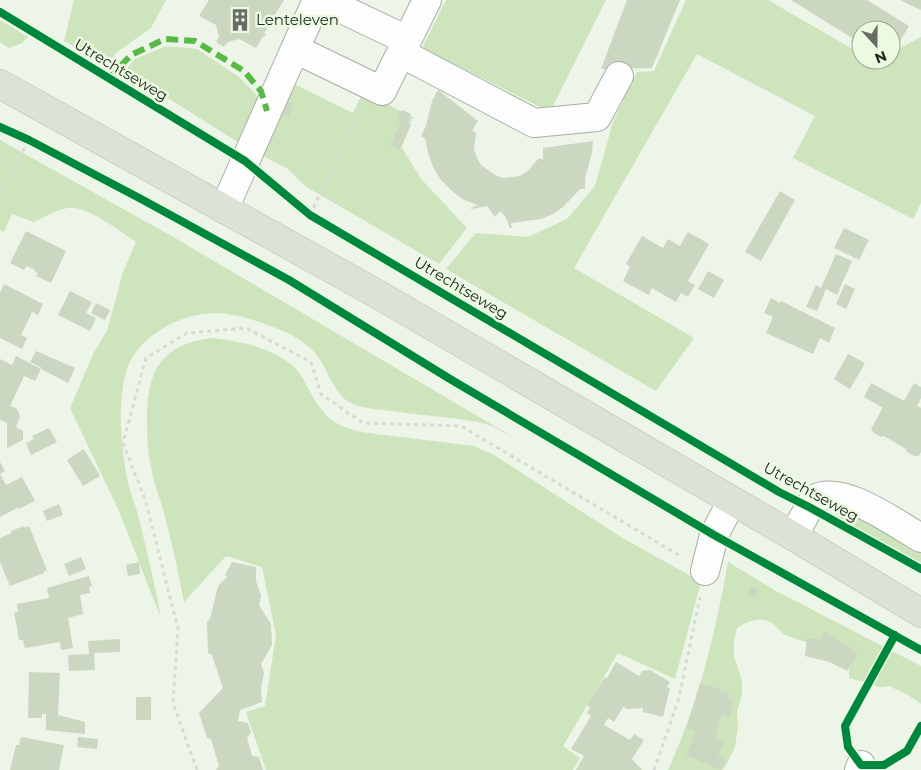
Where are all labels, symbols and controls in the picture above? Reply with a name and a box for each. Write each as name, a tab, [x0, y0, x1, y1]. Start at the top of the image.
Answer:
building icon: Lenteleven	[227, 7, 253, 33]
place label: Lenteleven	[256, 10, 339, 29]
north arrow	[851, 20, 901, 70]
street label: Utrechtseweg	[71, 34, 172, 105]
text: N	[872, 47, 889, 68]
street label: Utrechtseweg	[411, 252, 512, 323]
street label: Utrechtseweg	[760, 458, 862, 526]

